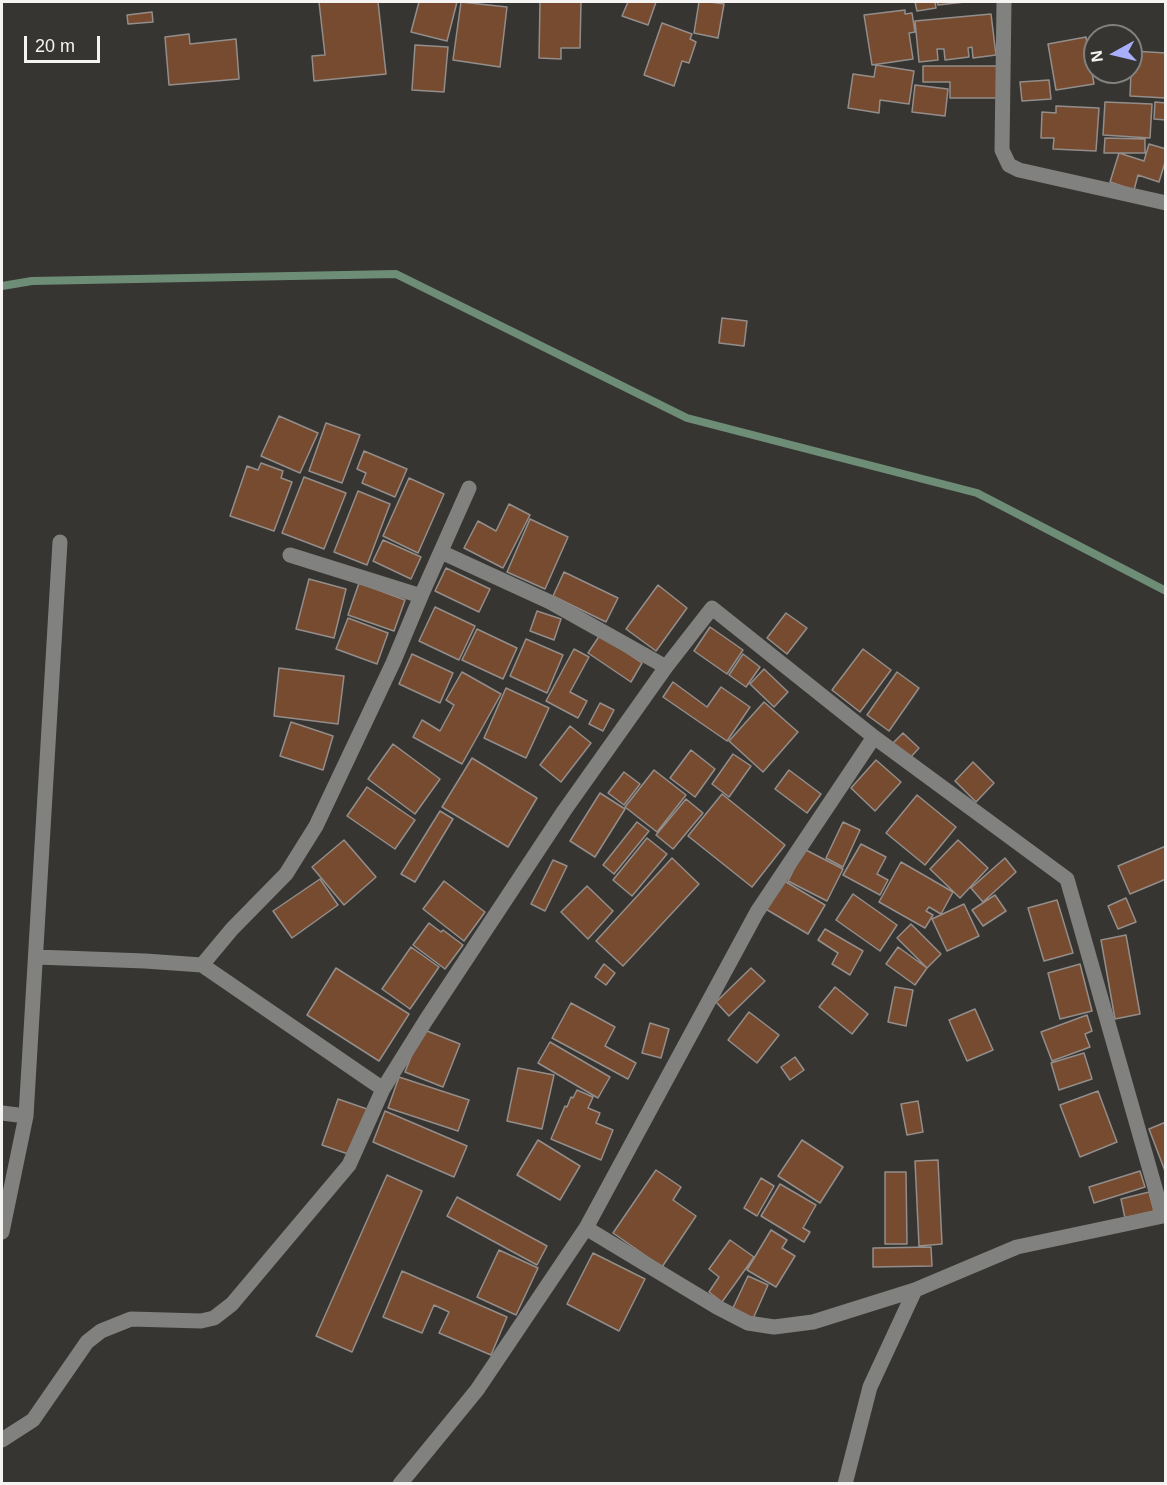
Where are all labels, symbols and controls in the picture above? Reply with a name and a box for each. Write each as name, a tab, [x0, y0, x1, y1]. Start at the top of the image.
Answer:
scale bar	[27, 24, 104, 62]
north arrow	[1083, 24, 1143, 84]
text: 20 m	[35, 36, 75, 56]
text: N	[1087, 49, 1106, 63]

